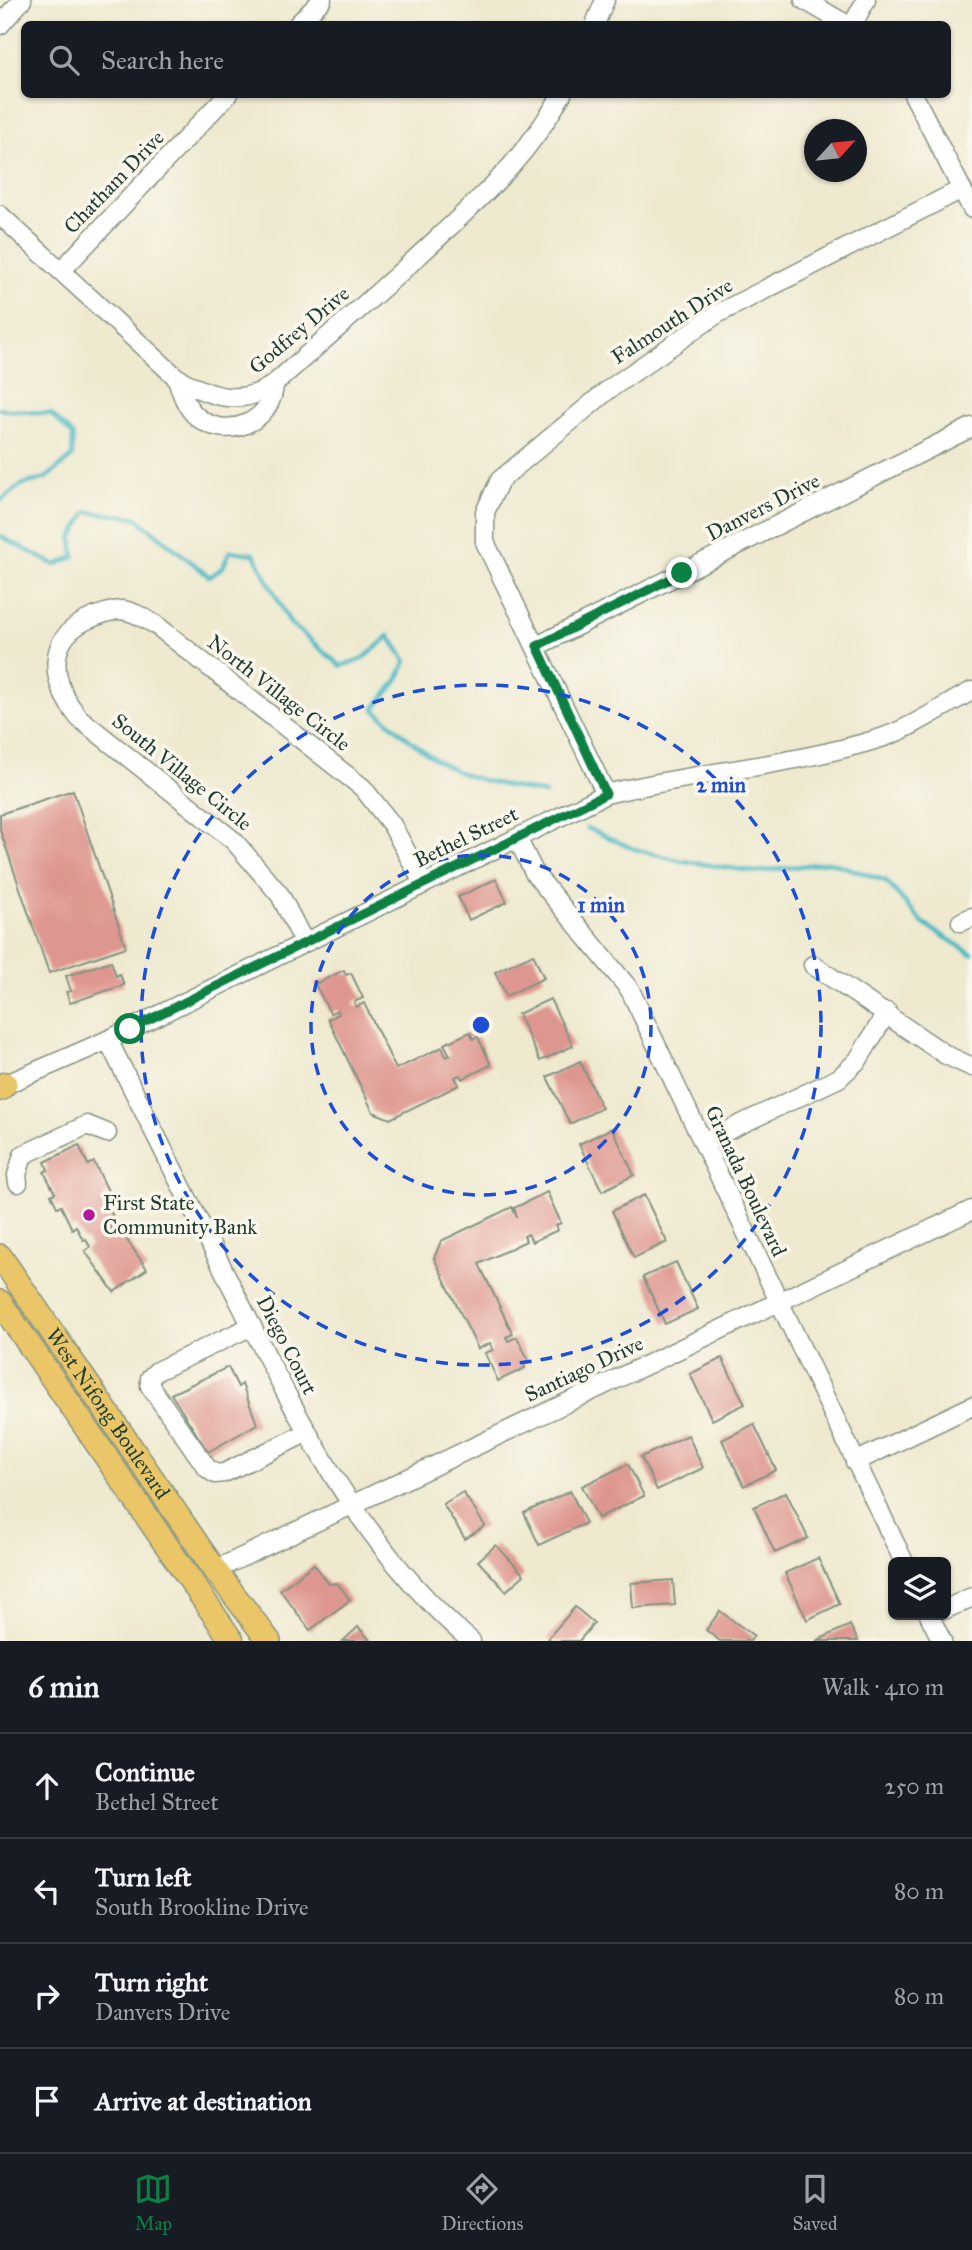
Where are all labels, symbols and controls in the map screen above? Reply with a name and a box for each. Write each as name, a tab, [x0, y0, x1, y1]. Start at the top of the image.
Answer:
search box	[21, 21, 951, 98]
icon: search	[45, 41, 83, 79]
text: Search here	[101, 44, 224, 76]
north arrow	[804, 119, 867, 182]
street label: Chatham Drive	[58, 125, 170, 239]
street label: Falmouth Drive	[606, 272, 738, 370]
street label: Godfrey Drive	[244, 280, 355, 379]
street label: Danvers Drive	[702, 467, 824, 547]
route end	[666, 557, 697, 588]
street label: North Village Circle	[202, 629, 356, 757]
street label: South Village Circle	[107, 708, 257, 836]
text: 2 min	[696, 772, 746, 798]
street label: Bethel Street	[410, 800, 523, 873]
text: 1 min	[577, 892, 625, 918]
route start	[114, 1013, 145, 1044]
centre of rings	[469, 1013, 493, 1037]
street label: Granada Boulevard	[700, 1101, 793, 1261]
place label: First State Community Bank	[103, 1190, 257, 1240]
marker: First State Community Bank	[81, 1207, 97, 1223]
street label: Diego Court	[251, 1291, 323, 1399]
street label: West Nifong Boulevard	[40, 1323, 176, 1505]
street label: Santiago Drive	[521, 1330, 648, 1408]
map controls	[888, 1557, 951, 1620]
button: layers	[888, 1557, 951, 1620]
text: 6 min	[28, 1669, 100, 1705]
text: Walk · 410 m	[822, 1673, 944, 1701]
text: Continue	[95, 1756, 195, 1788]
icon: ahead	[28, 1767, 66, 1805]
text: 250 m	[884, 1772, 944, 1800]
text: Bethel Street	[95, 1788, 219, 1816]
text: Turn left	[95, 1861, 191, 1893]
icon: left	[28, 1872, 66, 1910]
text: 80 m	[894, 1877, 944, 1905]
text: South Brookline Drive	[95, 1893, 309, 1921]
text: Turn right	[95, 1966, 208, 1998]
icon: right	[28, 1977, 66, 2015]
text: 80 m	[894, 1982, 944, 2010]
text: Danvers Drive	[95, 1998, 230, 2026]
icon: arrive	[28, 2082, 66, 2120]
text: Arrive at destination	[95, 2085, 312, 2117]
tab: Map	[134, 2170, 172, 2235]
tab: Directions	[441, 2170, 523, 2235]
tab: Saved	[792, 2170, 838, 2235]

